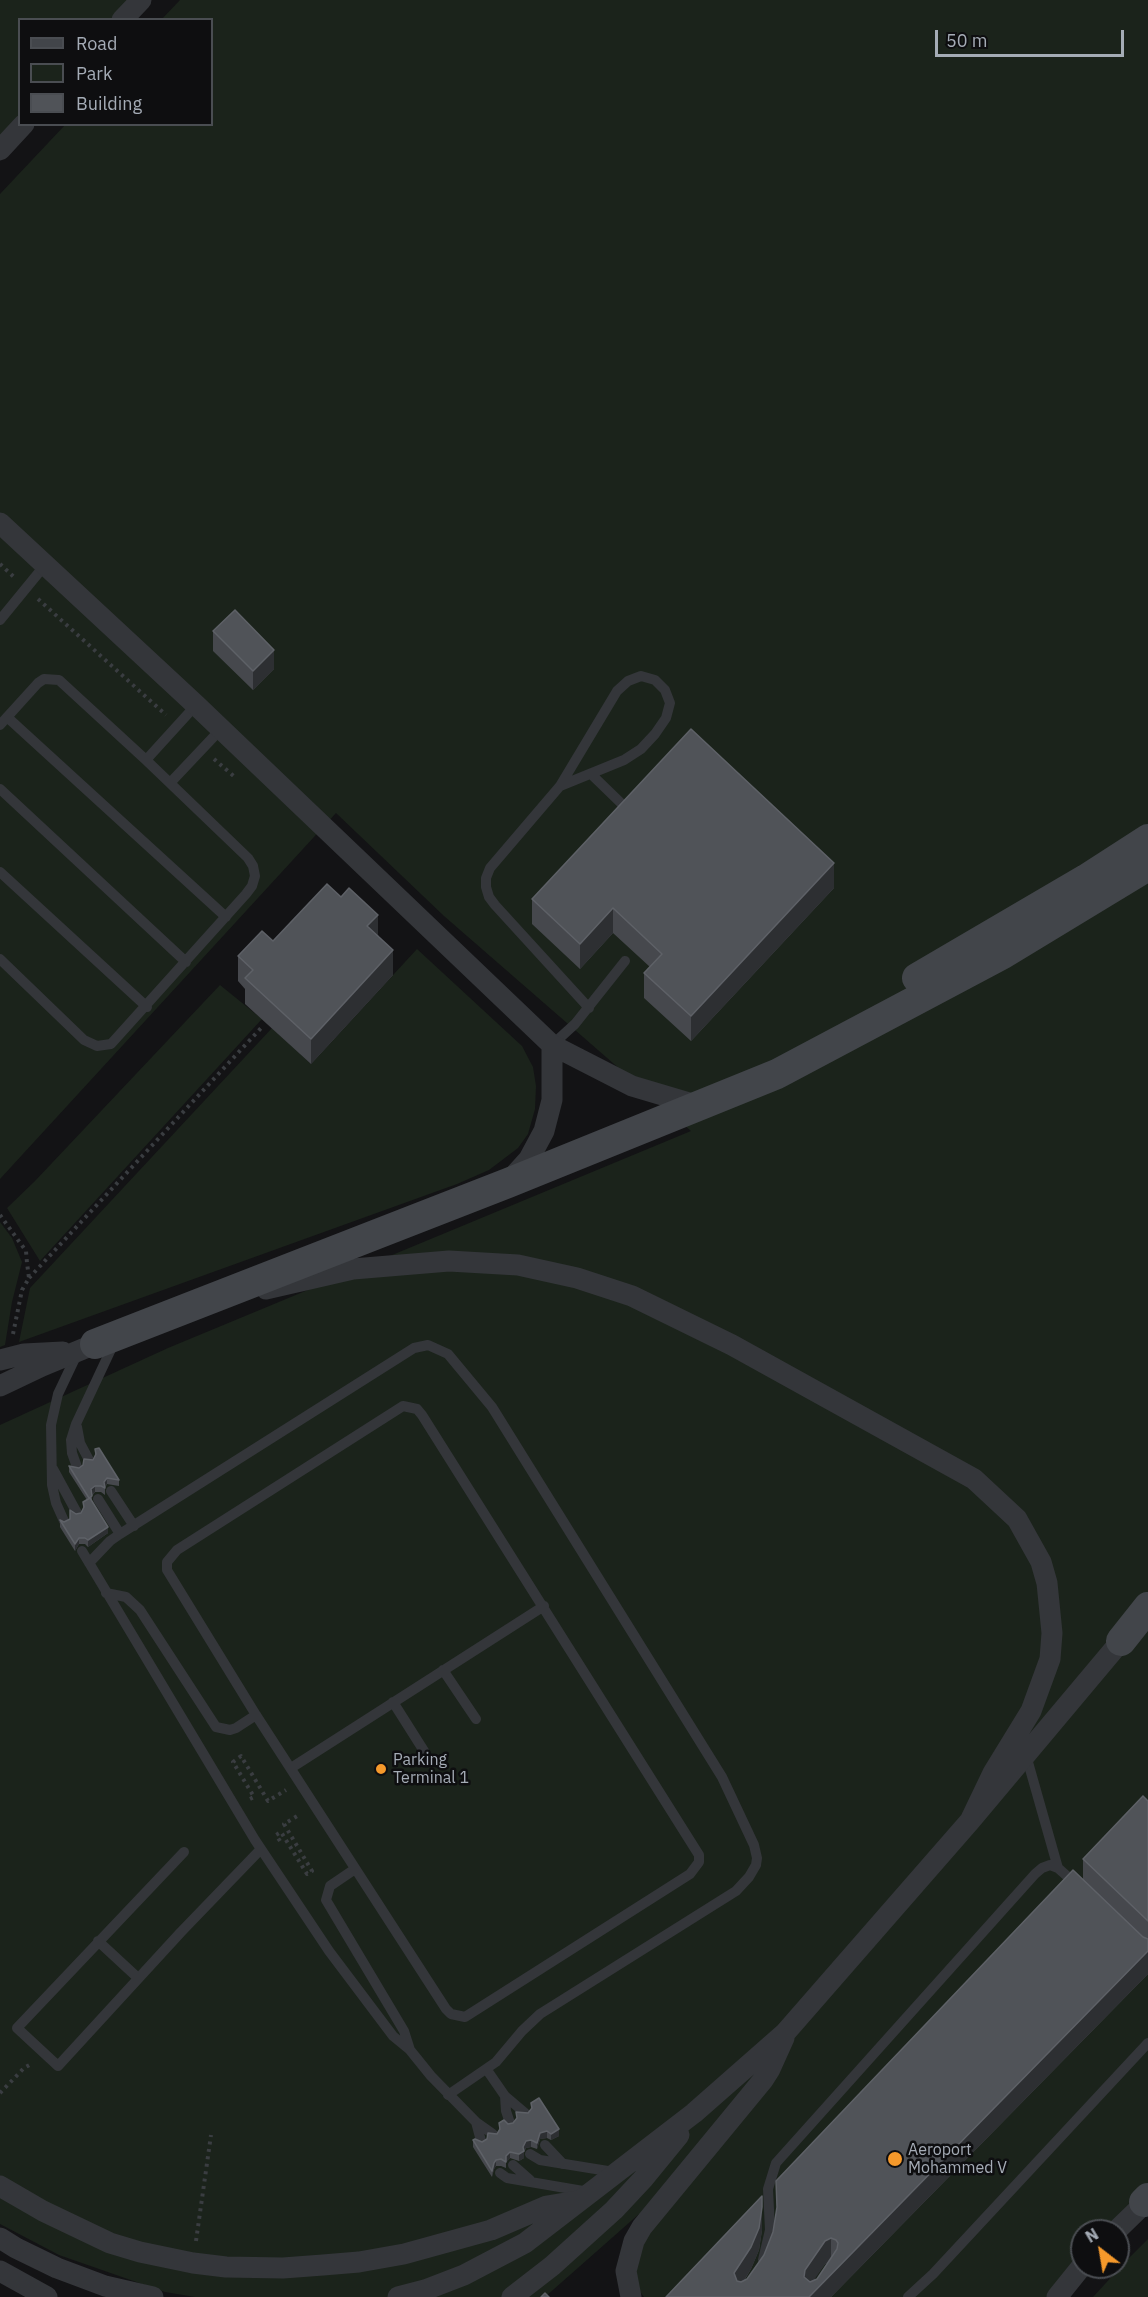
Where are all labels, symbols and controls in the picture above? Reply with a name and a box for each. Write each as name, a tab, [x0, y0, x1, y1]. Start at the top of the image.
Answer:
legend	[18, 18, 213, 126]
scale bar	[938, 18, 1127, 56]
text: 50 m	[946, 29, 988, 52]
text: Road	[76, 32, 117, 55]
text: Park	[76, 62, 112, 85]
text: Building	[76, 92, 142, 115]
place label: Parking Terminal 1	[393, 1750, 469, 1788]
marker: Parking Terminal 1	[374, 1762, 388, 1776]
place label: Aeroport Mohammed V	[908, 2140, 1007, 2178]
marker: Aeroport Mohammed V	[886, 2150, 904, 2168]
north arrow	[1070, 2219, 1130, 2279]
text: N	[1082, 2224, 1102, 2247]

